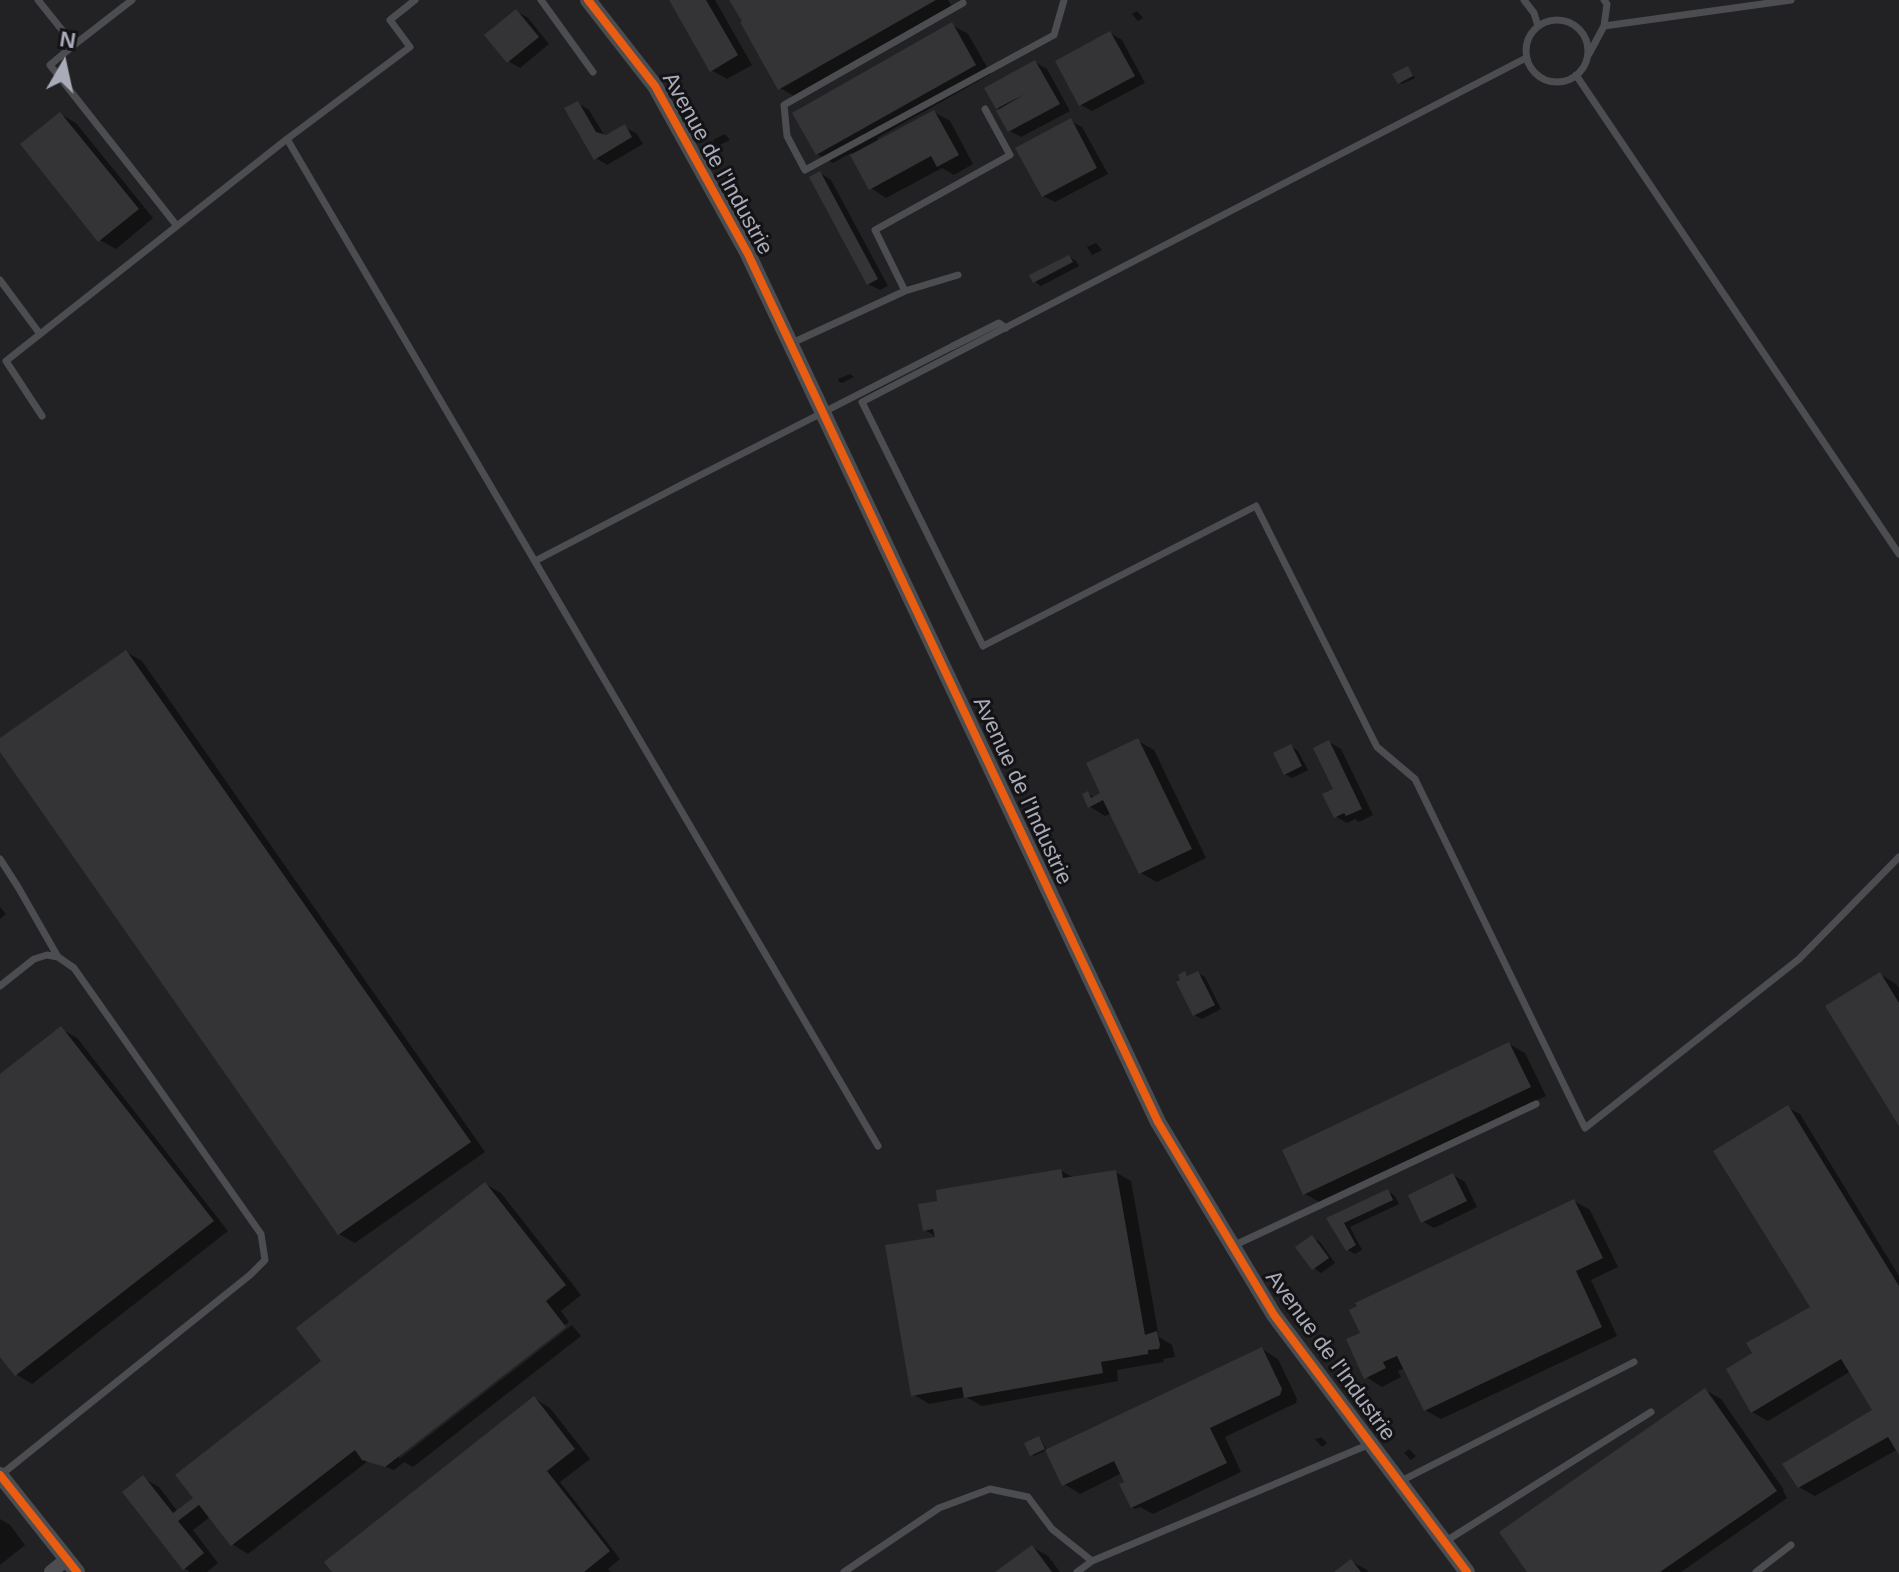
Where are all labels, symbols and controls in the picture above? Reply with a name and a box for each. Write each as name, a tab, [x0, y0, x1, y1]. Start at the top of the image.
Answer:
north arrow	[24, 24, 104, 104]
text: N	[58, 26, 78, 53]
street label: Avenue de l'Industrie	[656, 68, 778, 260]
street label: Avenue de l'Industrie	[967, 693, 1077, 889]
street label: Avenue de l'Industrie	[1259, 1266, 1401, 1446]

